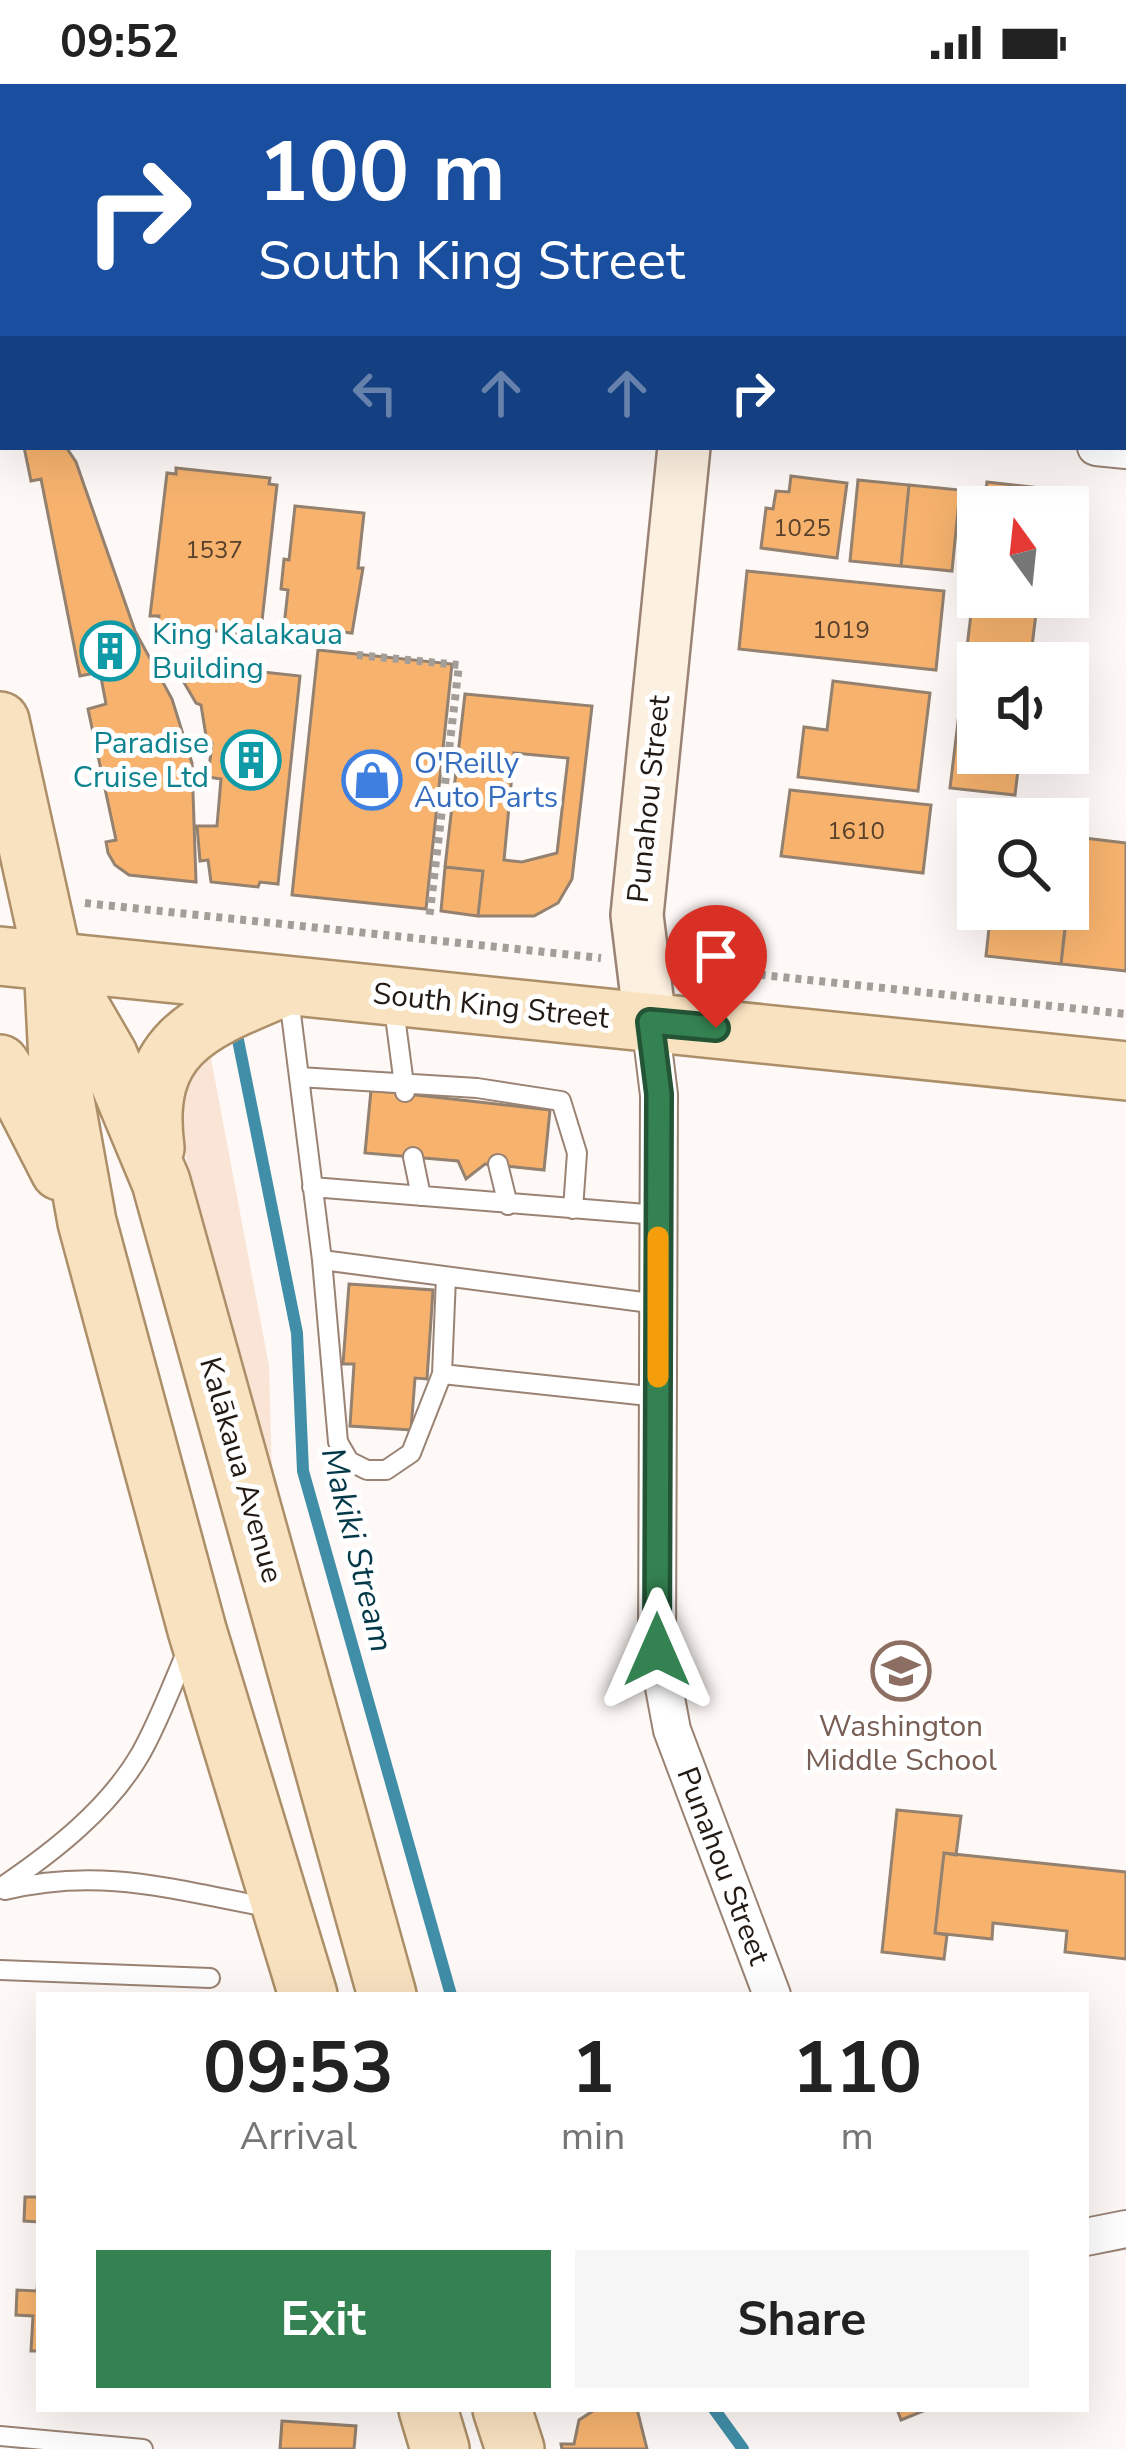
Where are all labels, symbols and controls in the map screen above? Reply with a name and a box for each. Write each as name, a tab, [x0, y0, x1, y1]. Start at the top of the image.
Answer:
text: 09:52	[60, 12, 179, 73]
text: 100 m	[258, 115, 506, 230]
icon: right	[60, 132, 216, 288]
text: South King Street	[258, 224, 685, 298]
icon: left	[342, 360, 408, 426]
icon: ahead	[468, 360, 534, 426]
icon: ahead	[594, 360, 660, 426]
icon: right	[720, 360, 786, 426]
north arrow	[957, 486, 1089, 618]
map controls	[957, 486, 1089, 930]
house number: 1025	[773, 512, 831, 544]
house number: 1537	[185, 534, 243, 566]
place label: King Kalakaua Building	[152, 614, 343, 689]
house number: 1019	[812, 614, 870, 646]
building icon: King Kalakaua Building	[79, 620, 141, 682]
button: sound	[957, 642, 1089, 774]
street label: Punahou Street	[618, 693, 680, 905]
place label: Paradise Cruise Ltd	[73, 723, 209, 798]
building icon: Paradise Cruise Ltd	[220, 729, 282, 791]
place label: O'Reilly Auto Parts	[414, 743, 558, 818]
shop icon: O'Reilly Auto Parts	[341, 749, 403, 811]
button: search	[957, 798, 1089, 930]
house number: 1610	[827, 815, 885, 847]
pin	[665, 905, 767, 1028]
icon: arrive	[683, 923, 749, 989]
street label: South King Street	[371, 973, 612, 1039]
street label: Kalākaua Avenue	[189, 1352, 293, 1588]
water label: Makiki Stream	[310, 1443, 404, 1657]
position arrow	[594, 1587, 720, 1713]
school or university icon: Washington Middle School	[870, 1640, 932, 1702]
place label: Washington Middle School	[805, 1706, 997, 1781]
street label: Punahou Street	[666, 1761, 780, 1971]
text: 09:53	[203, 2019, 394, 2117]
text: 1	[571, 2019, 615, 2117]
text: 110	[792, 2019, 922, 2117]
text: Arrival	[240, 2110, 357, 2163]
text: min	[561, 2110, 625, 2163]
text: m	[840, 2110, 874, 2163]
button: Exit	[96, 2250, 551, 2388]
button: Share	[575, 2250, 1029, 2388]

